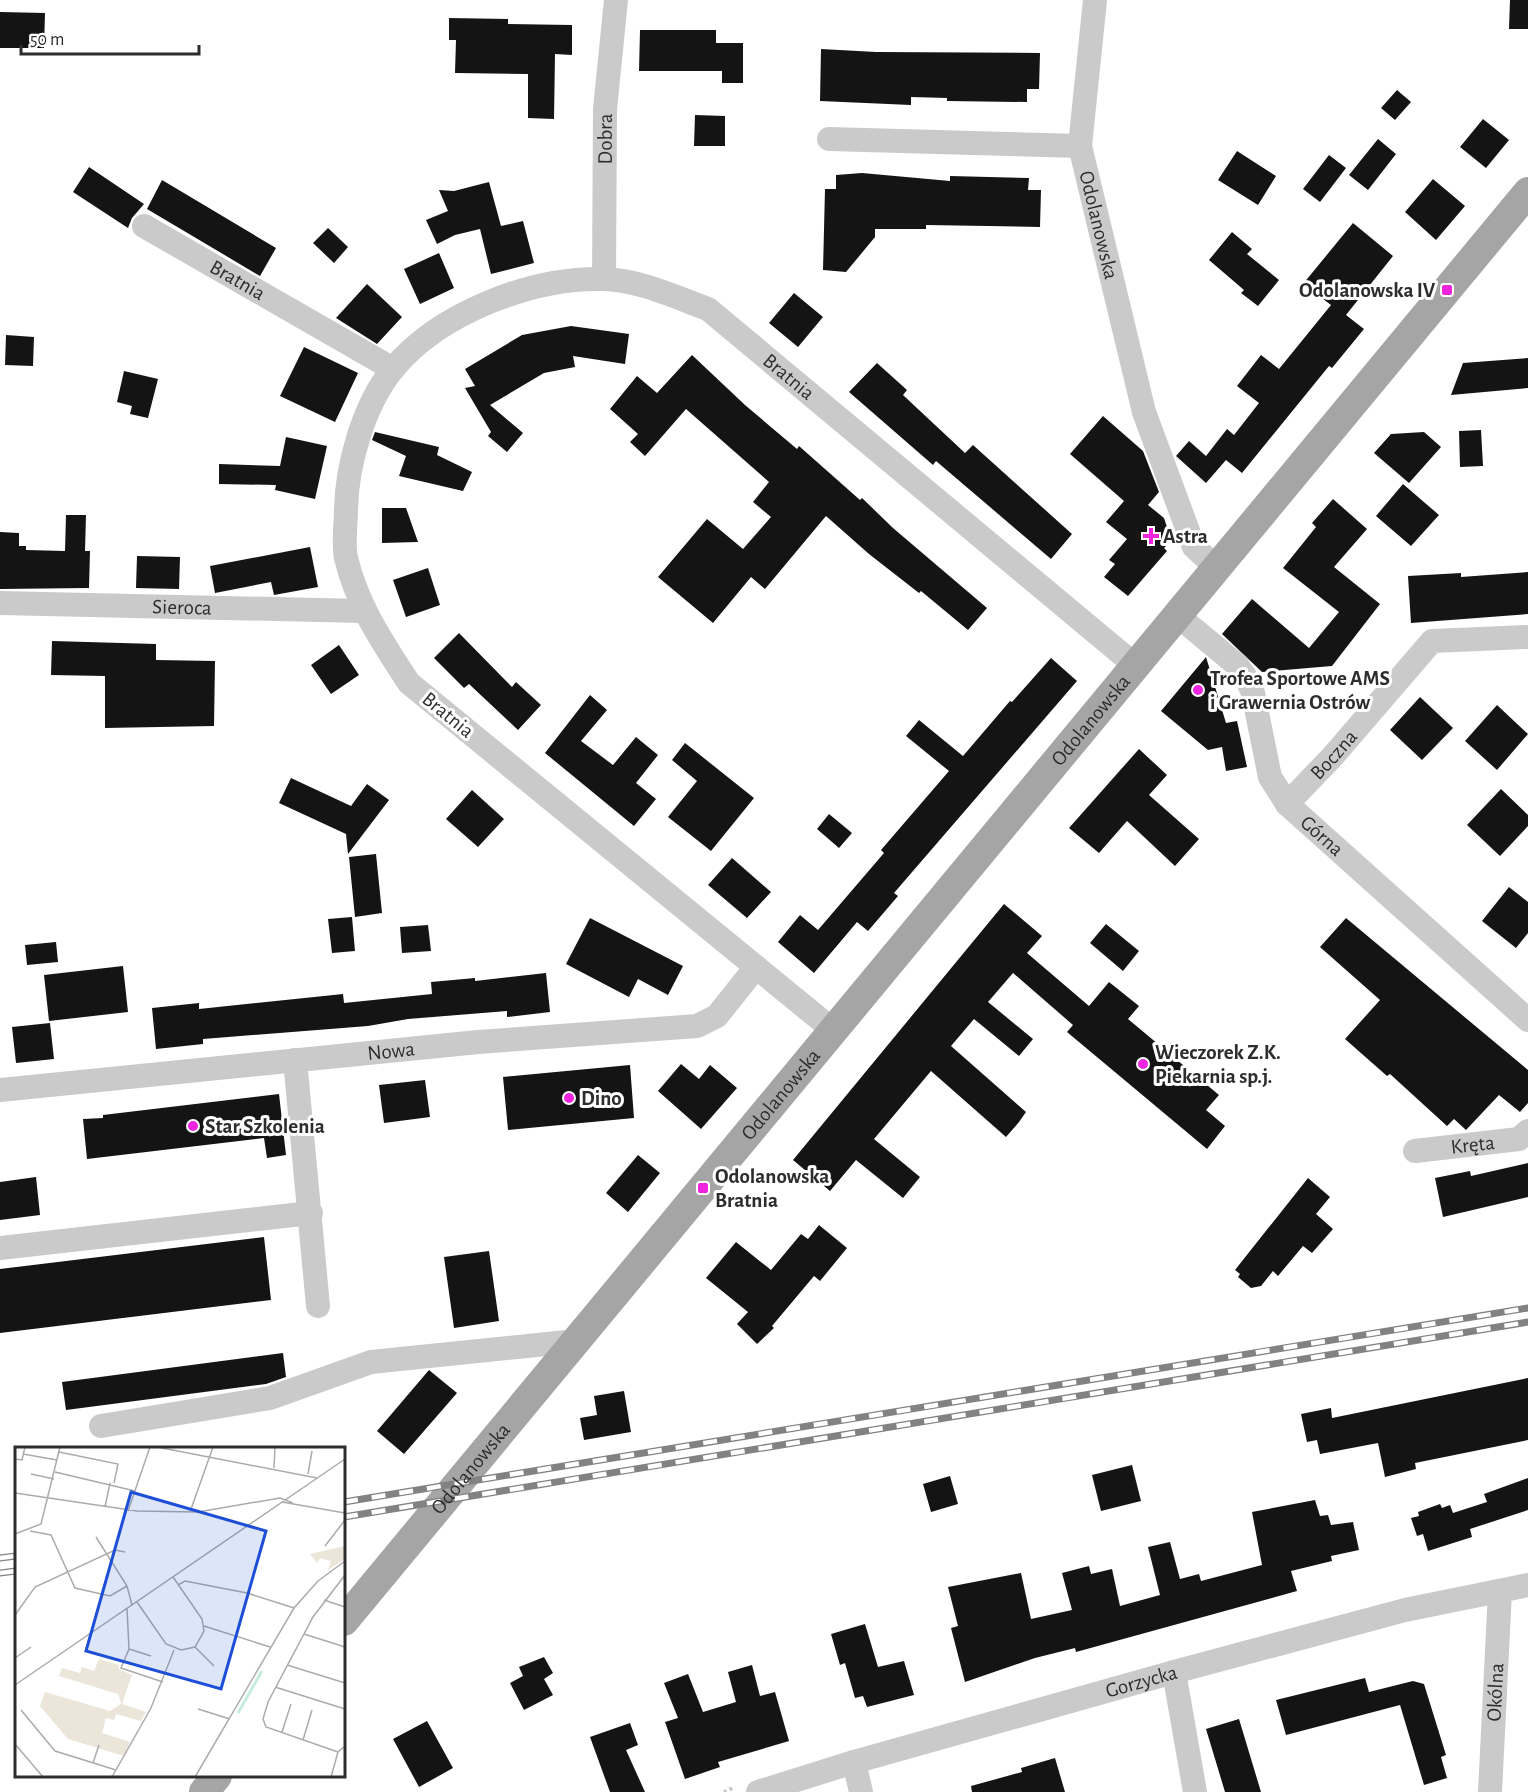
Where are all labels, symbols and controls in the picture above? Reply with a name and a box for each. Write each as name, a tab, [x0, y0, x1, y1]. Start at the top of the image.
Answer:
scale bar	[21, 18, 200, 56]
text: 50 m	[30, 31, 64, 49]
street label: Dobra	[594, 113, 615, 164]
street label: Odolanowska	[1076, 169, 1122, 282]
street label: Bratnia	[207, 256, 269, 304]
place label: Odolanowska IV	[1299, 280, 1436, 301]
marker: Odolanowska IV	[1440, 283, 1454, 297]
street label: Bratnia	[759, 349, 819, 404]
place label: Astra	[1163, 526, 1208, 547]
marker: Astra	[1144, 529, 1158, 543]
street label: Sieroca	[152, 596, 212, 618]
place label: Trofea Sportowe AMS i Grawernia Ostrów	[1210, 668, 1390, 713]
street label: Odolanowska	[1047, 670, 1134, 769]
marker: Trofea Sportowe AMS i Grawernia Ostrów	[1191, 683, 1205, 697]
street label: Bratnia	[418, 688, 478, 742]
street label: Boczna	[1306, 726, 1361, 783]
street label: Górna	[1297, 811, 1348, 860]
street label: Nowa	[366, 1038, 416, 1064]
place label: Wieczorek Z.K. Piekarnia sp.j.	[1155, 1042, 1281, 1087]
street label: Odolanowska	[737, 1045, 824, 1144]
marker: Wieczorek Z.K. Piekarnia sp.j.	[1136, 1057, 1150, 1071]
place label: Dino	[581, 1088, 622, 1109]
marker: Dino	[562, 1091, 576, 1105]
place label: Star Szkolenia	[205, 1116, 325, 1137]
marker: Star Szkolenia	[186, 1119, 200, 1133]
street label: Kręta	[1449, 1131, 1496, 1157]
place label: Odolanowska Bratnia	[715, 1166, 829, 1211]
marker: Odolanowska Bratnia	[696, 1181, 710, 1195]
street label: Odolanowska	[427, 1419, 514, 1518]
inset map	[15, 1447, 345, 1777]
street label: Gorzycka	[1103, 1661, 1180, 1701]
street label: Okólna	[1483, 1662, 1507, 1722]

